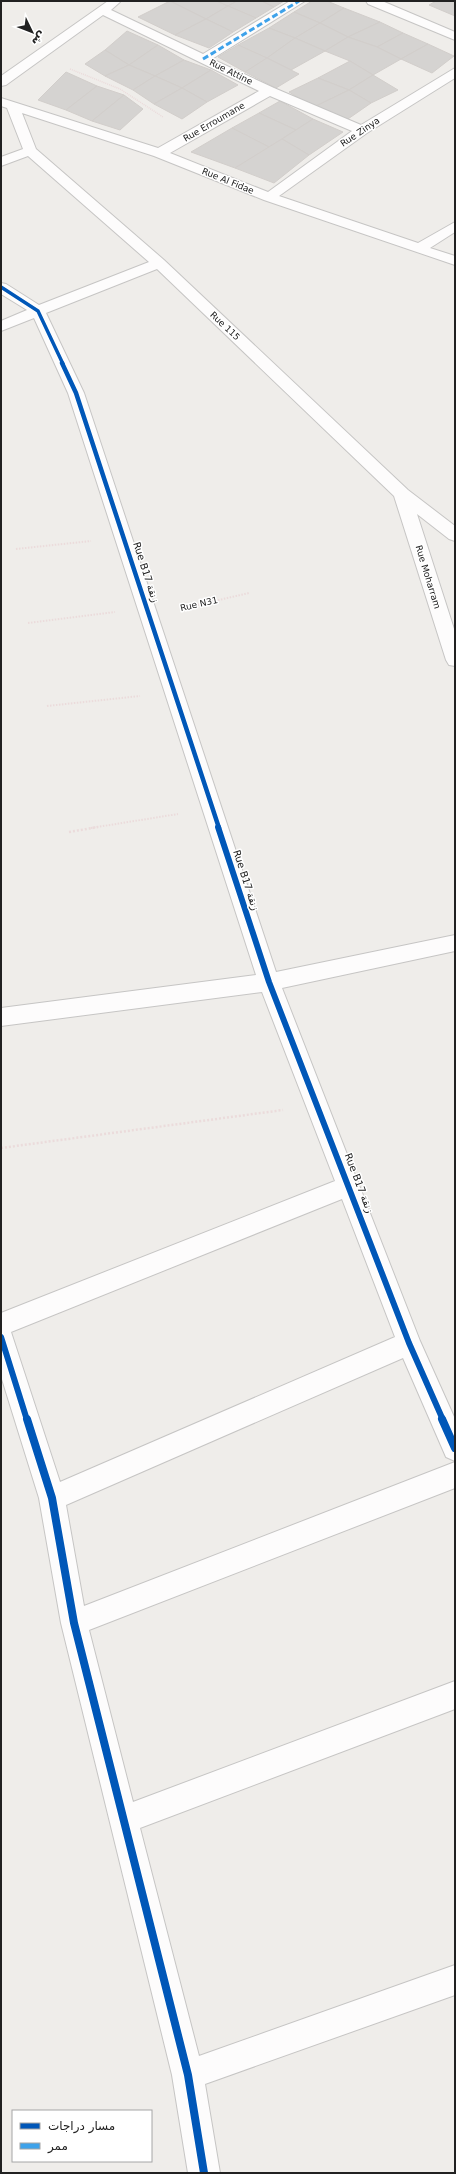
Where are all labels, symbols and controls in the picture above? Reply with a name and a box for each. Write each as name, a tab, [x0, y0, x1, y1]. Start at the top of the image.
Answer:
north arrow	[12, 12, 52, 52]
text: ش	[29, 28, 49, 48]
street label: Rue Attine	[208, 57, 255, 87]
street label: Rue Erroumane	[181, 100, 247, 144]
street label: Rue Zinya	[338, 115, 382, 149]
street label: Rue Al Fidae	[201, 166, 256, 196]
street label: Rue 115	[208, 310, 242, 342]
street label: Rue B17 زنقة	[131, 540, 161, 604]
street label: Rue Moharram	[414, 544, 442, 610]
street label: Rue N31	[179, 595, 219, 613]
street label: Rue B17 زنقة	[231, 848, 261, 912]
street label: Rue B17 زنقة	[343, 1152, 375, 1215]
legend	[12, 2110, 152, 2162]
text: مسار دراجات	[48, 2119, 115, 2134]
text: ممر	[47, 2139, 68, 2154]

